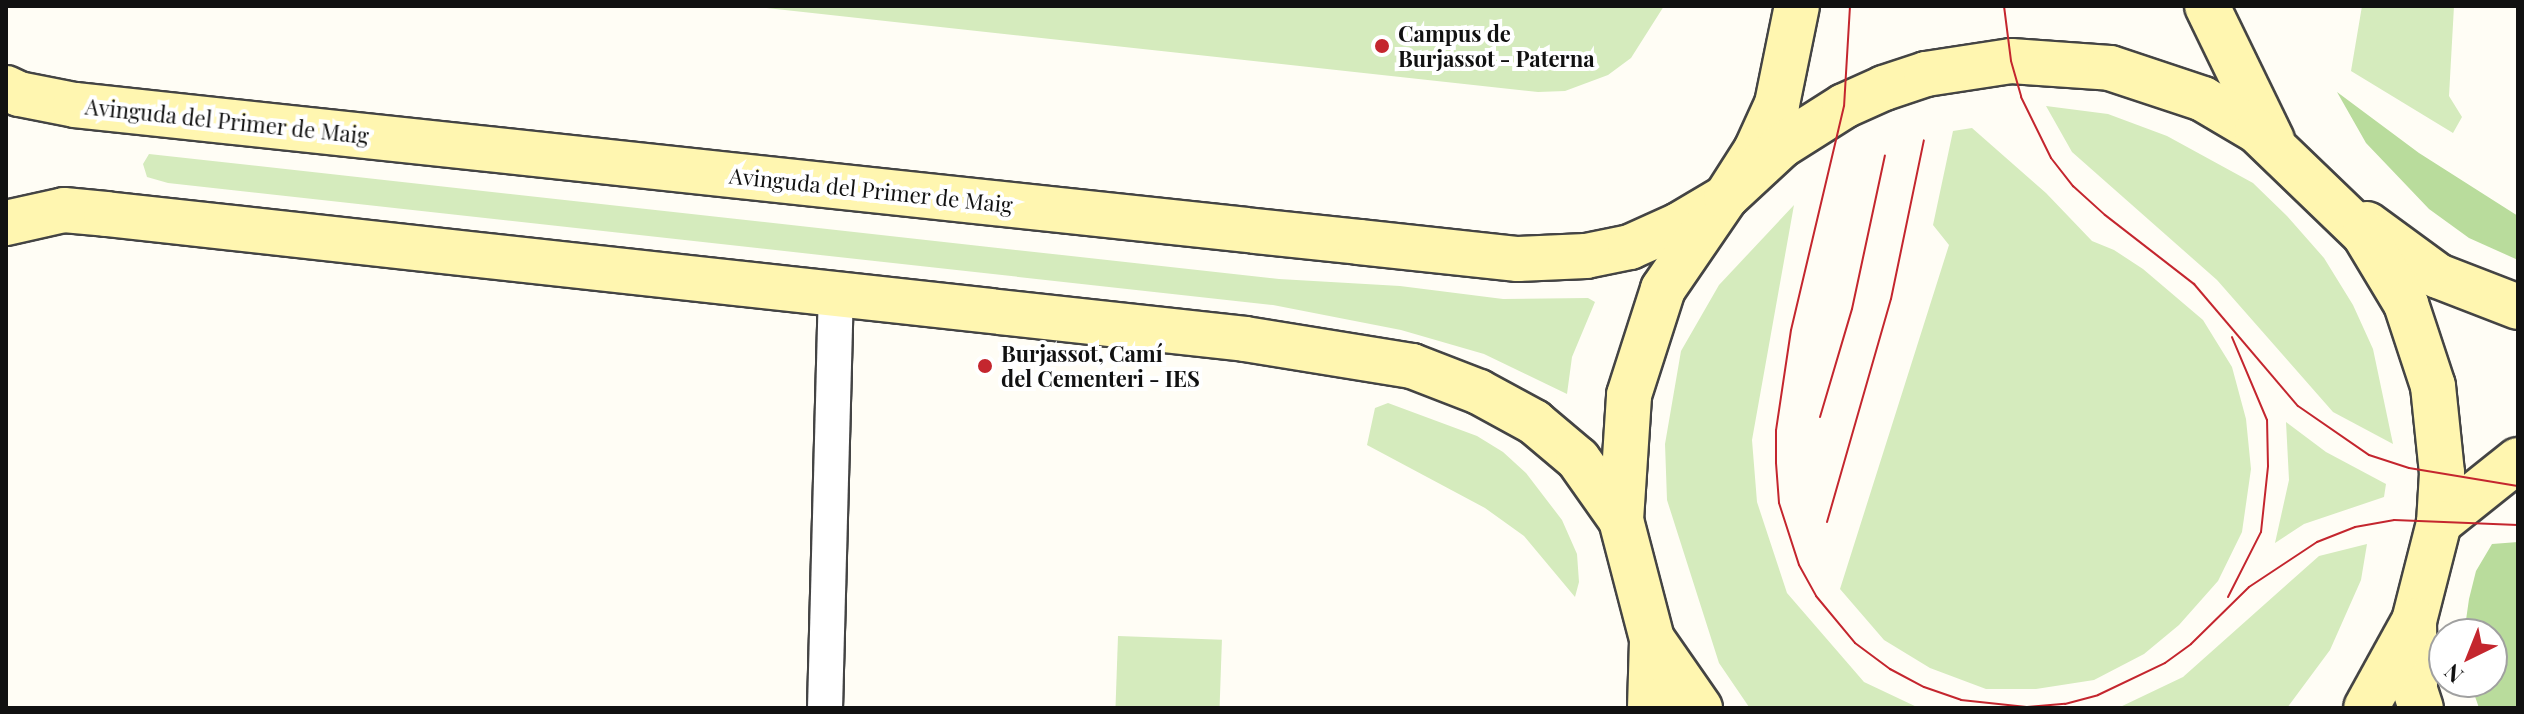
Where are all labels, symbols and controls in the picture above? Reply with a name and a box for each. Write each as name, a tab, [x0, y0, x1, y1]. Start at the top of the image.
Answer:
place label: Campus de Burjassot - Paterna	[1398, 20, 1595, 72]
marker: Campus de Burjassot - Paterna	[1373, 37, 1391, 55]
street label: Avinguda del Primer de Maig	[84, 93, 370, 149]
street label: Avinguda del Primer de Maig	[728, 162, 1014, 218]
place label: Burjassot, Camí del Cementeri - IES	[1001, 340, 1200, 392]
marker: Burjassot, Camí del Cementeri - IES	[976, 357, 994, 375]
north arrow	[2428, 618, 2508, 698]
text: N	[2437, 658, 2469, 690]

